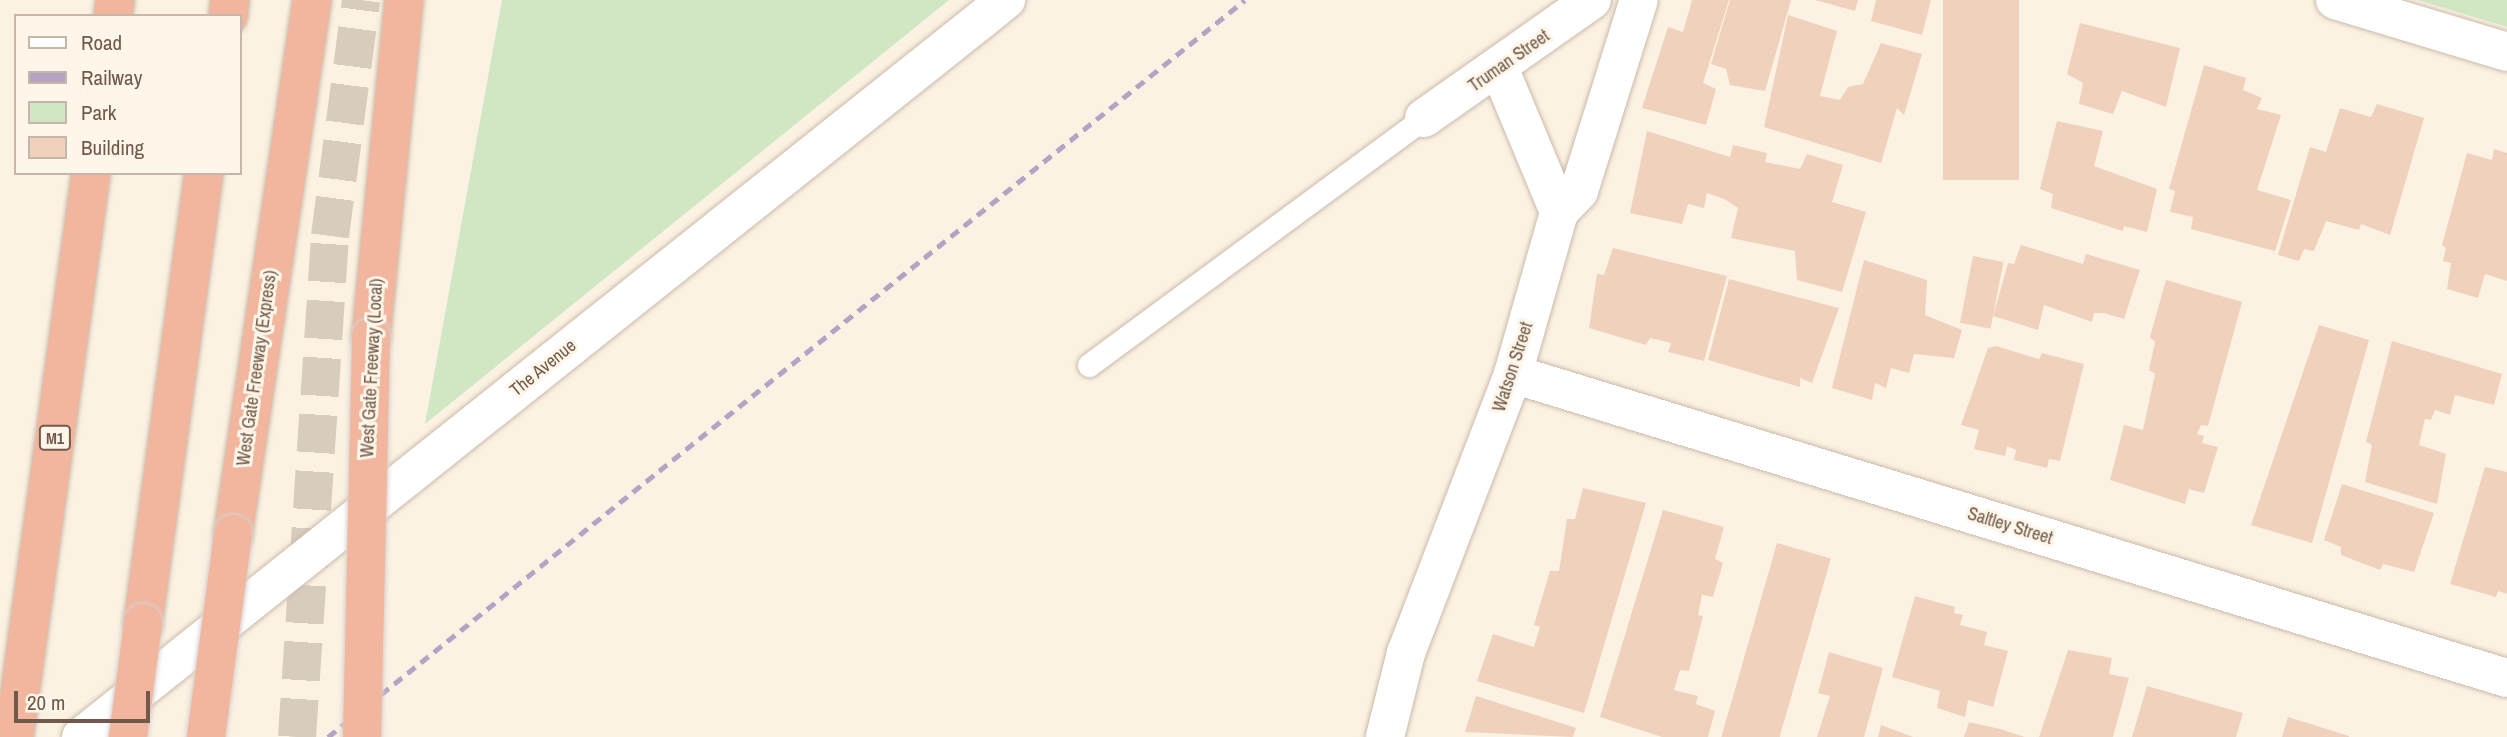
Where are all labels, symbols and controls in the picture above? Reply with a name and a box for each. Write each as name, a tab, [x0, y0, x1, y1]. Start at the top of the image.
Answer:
legend	[14, 14, 242, 175]
street label: Truman Street	[1464, 25, 1554, 97]
text: Road	[81, 28, 122, 57]
text: Railway	[81, 63, 142, 92]
text: Park	[81, 98, 116, 127]
text: Building	[81, 133, 144, 162]
street label: West Gate Freeway (Express)	[233, 269, 281, 467]
street label: West Gate Freeway (Local)	[357, 278, 387, 458]
street label: Watson Street	[1488, 319, 1538, 415]
street label: The Avenue	[505, 335, 581, 401]
road number: M1	[38, 426, 72, 450]
street label: Saltley Street	[1965, 503, 2055, 549]
scale bar	[18, 678, 154, 722]
text: 20 m	[27, 688, 65, 717]

